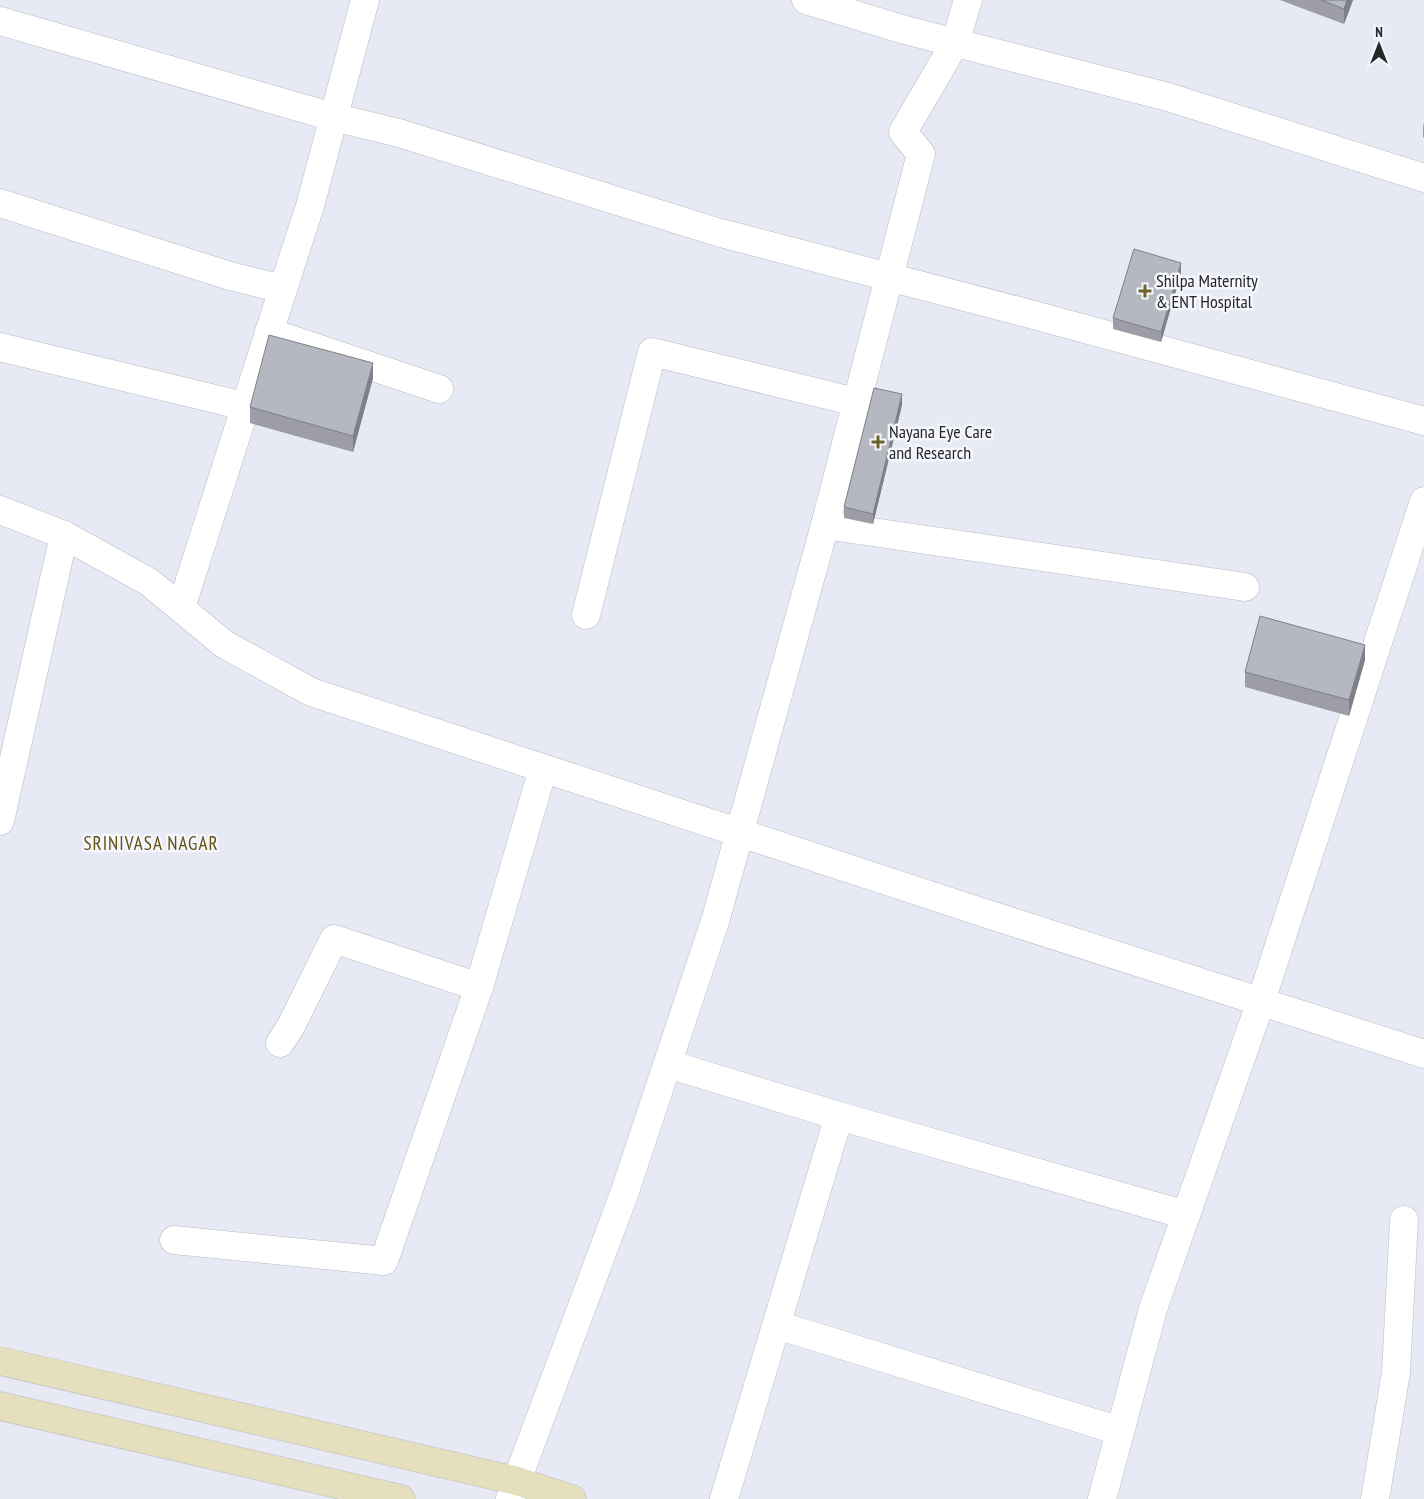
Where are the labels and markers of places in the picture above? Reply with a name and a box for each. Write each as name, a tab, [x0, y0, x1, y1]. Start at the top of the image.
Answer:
place label: Shilpa Maternity & ENT Hospital	[1156, 269, 1258, 313]
marker: Shilpa Maternity & ENT Hospital	[1138, 284, 1152, 298]
place label: Nayana Eye Care and Research	[889, 420, 992, 464]
marker: Nayana Eye Care and Research	[871, 435, 885, 449]

